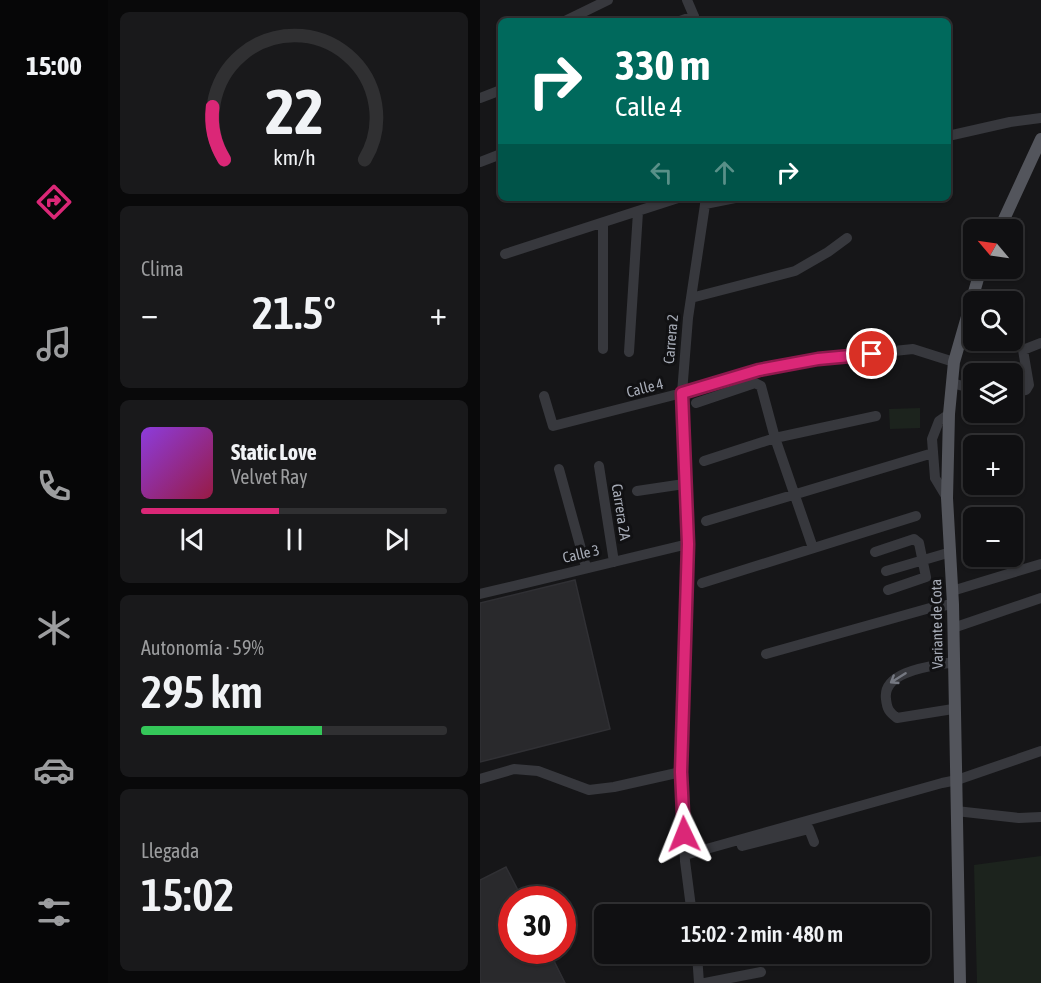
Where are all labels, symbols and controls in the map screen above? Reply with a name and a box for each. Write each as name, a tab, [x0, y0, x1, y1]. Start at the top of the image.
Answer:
text: 330 m	[615, 41, 710, 89]
icon: right	[516, 42, 594, 120]
text: 15:00	[26, 50, 82, 81]
text: 22	[265, 76, 323, 147]
text: Calle 4	[615, 91, 682, 122]
text: km/h	[273, 145, 315, 170]
icon: left	[645, 156, 678, 189]
icon: ahead	[708, 156, 741, 189]
icon: right	[771, 156, 804, 189]
icon: directions	[33, 181, 75, 223]
north arrow	[963, 219, 1023, 279]
map controls	[963, 219, 1023, 567]
text: Clima	[141, 257, 184, 280]
text: 21.5°	[252, 287, 336, 339]
button: search	[963, 291, 1023, 351]
text: −	[141, 294, 158, 332]
text: +	[430, 294, 447, 332]
street label: Carrera 2	[660, 314, 681, 364]
icon: music	[33, 323, 75, 365]
pin	[846, 328, 897, 379]
icon: arrive	[855, 337, 888, 370]
button: layers	[963, 363, 1023, 423]
street label: Calle 4	[625, 375, 665, 400]
button: +	[963, 435, 1023, 495]
text: Static Love	[231, 439, 317, 465]
icon: phone	[33, 465, 75, 507]
text: Velvet Ray	[231, 465, 308, 488]
street label: Carrera 2A	[609, 482, 634, 542]
button: −	[963, 507, 1023, 567]
icon: previous	[176, 523, 209, 556]
icon: pause	[278, 523, 311, 556]
icon: next	[380, 523, 413, 556]
street label: Calle 3	[561, 541, 601, 566]
street label: Variante de Cota	[927, 579, 946, 669]
icon: climate	[33, 607, 75, 649]
text: Autonomía · 59%	[141, 636, 264, 659]
text: 295 km	[141, 666, 263, 718]
one-way arrow	[890, 672, 907, 684]
icon: car	[33, 749, 75, 791]
position arrow	[652, 802, 716, 866]
text: Llegada	[141, 839, 199, 862]
text: 15:02	[141, 869, 235, 921]
speed limit sign: 30	[498, 886, 576, 964]
icon: filters	[33, 891, 75, 933]
text: 15:02 · 2 min · 480 m	[681, 921, 843, 947]

